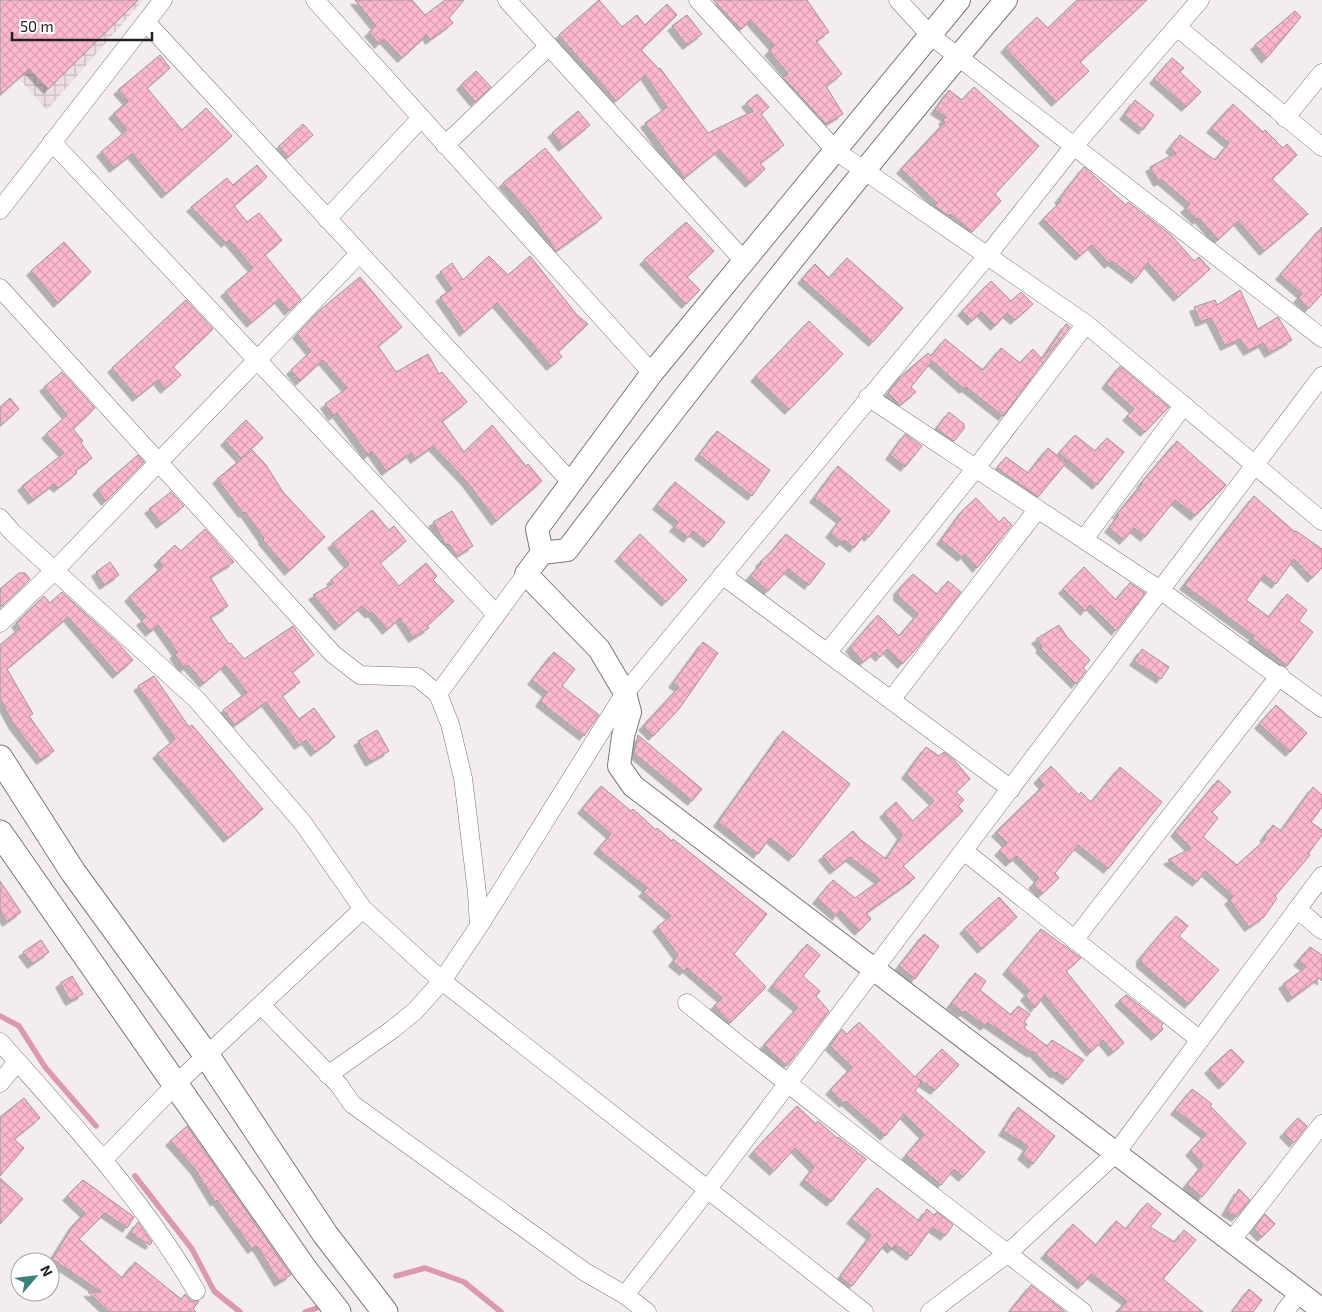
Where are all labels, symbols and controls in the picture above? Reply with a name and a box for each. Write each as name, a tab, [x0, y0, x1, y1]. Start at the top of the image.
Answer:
scale bar	[12, 10, 152, 42]
text: 50 m	[20, 17, 54, 35]
north arrow	[10, 1252, 60, 1302]
text: N	[37, 1262, 57, 1279]

